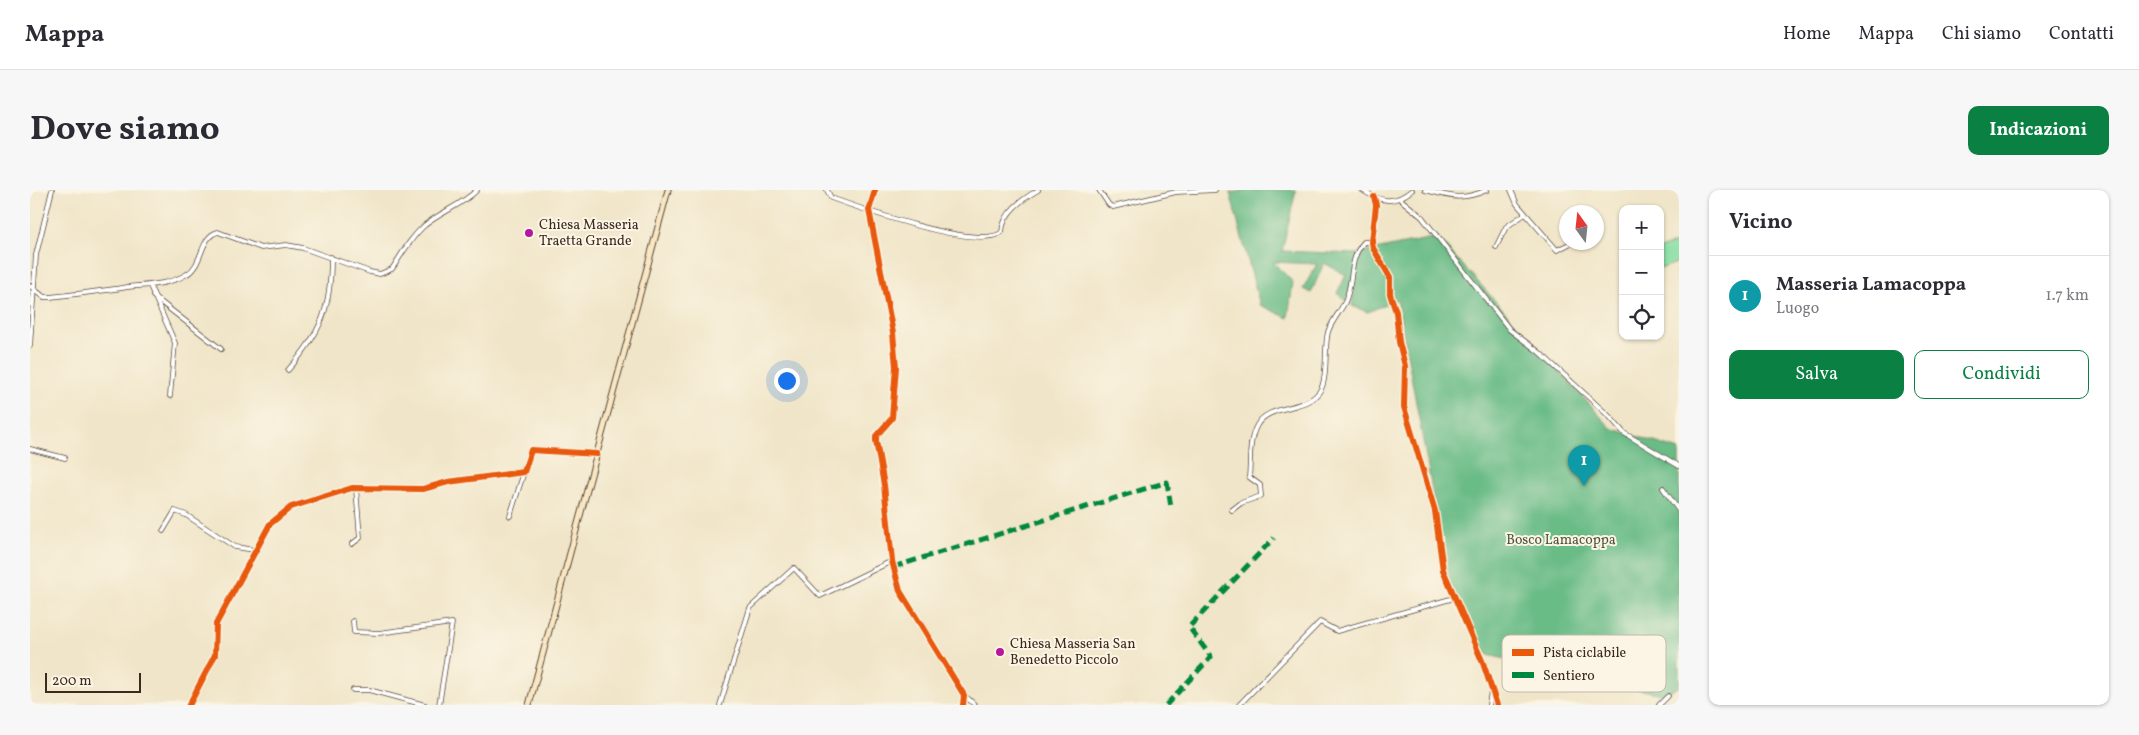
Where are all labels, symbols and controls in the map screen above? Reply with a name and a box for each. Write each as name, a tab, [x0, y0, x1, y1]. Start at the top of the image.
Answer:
text: Mappa	[25, 18, 104, 52]
text: Home	[1783, 22, 1831, 47]
text: Mappa	[1859, 22, 1914, 47]
text: Chi siamo	[1942, 22, 2021, 47]
text: Contatti	[2049, 22, 2114, 47]
text: Dove siamo	[30, 106, 220, 154]
button: Indicazioni	[1968, 106, 2109, 155]
north arrow	[1559, 205, 1604, 250]
map controls	[1619, 205, 1664, 340]
button: +	[1619, 205, 1664, 250]
text: Vicino	[1729, 208, 1793, 237]
place label: Chiesa Masseria Traetta Grande	[539, 216, 639, 251]
marker: Chiesa Masseria Traetta Grande	[523, 227, 535, 239]
button: −	[1619, 250, 1664, 295]
text: Masseria Lamacoppa	[1776, 272, 1966, 298]
text: 1	[1742, 285, 1748, 307]
text: 1.7 km	[2045, 285, 2089, 307]
button: locate	[1619, 295, 1664, 340]
text: Luogo	[1776, 298, 1819, 320]
button: Salva	[1729, 350, 1904, 399]
button: Condividi	[1914, 350, 2089, 399]
your location	[774, 368, 800, 394]
pin: 1	[1568, 445, 1600, 486]
park label: Bosco Lamacoppa	[1506, 531, 1616, 550]
place label: Chiesa Masseria San Benedetto Piccolo	[1010, 635, 1136, 670]
legend	[1502, 635, 1666, 692]
text: Pista ciclabile	[1543, 644, 1627, 663]
marker: Chiesa Masseria San Benedetto Piccolo	[994, 646, 1006, 658]
text: Sentiero	[1543, 667, 1595, 686]
scale bar	[45, 670, 141, 693]
text: 200 m	[52, 672, 92, 691]

